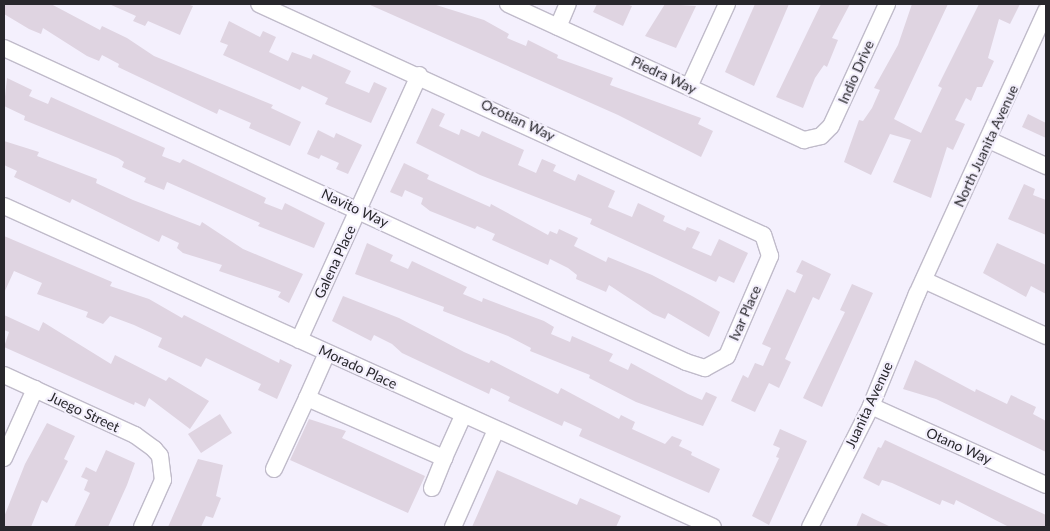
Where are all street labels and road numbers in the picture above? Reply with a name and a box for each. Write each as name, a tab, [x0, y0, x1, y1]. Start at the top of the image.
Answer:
street label: Indio Drive	[835, 38, 877, 106]
street label: Piedra Way	[629, 53, 699, 97]
street label: North Juanita Avenue	[950, 82, 1022, 210]
street label: Ocotlan Way	[478, 96, 558, 144]
street label: Navito Way	[319, 185, 391, 231]
street label: Galena Place	[311, 223, 359, 301]
street label: Ivar Place	[725, 283, 765, 343]
street label: Morado Place	[316, 342, 400, 392]
street label: Juanita Avenue	[842, 359, 896, 451]
street label: Juego Street	[46, 388, 122, 436]
street label: Otano Way	[924, 424, 994, 468]

